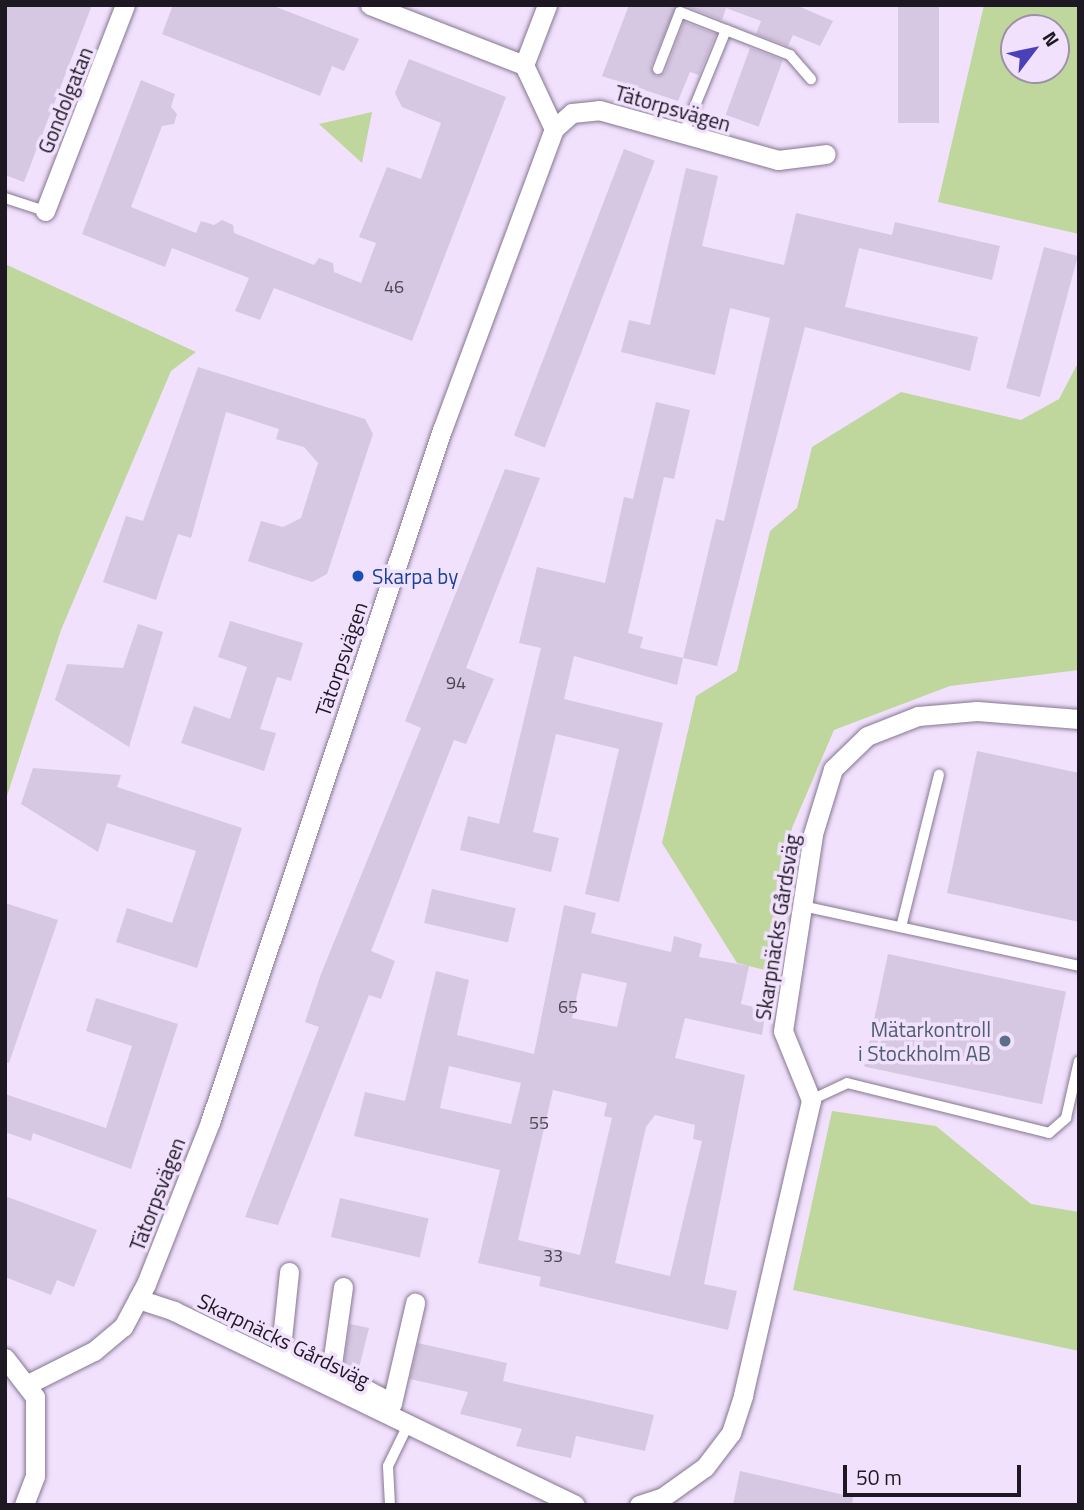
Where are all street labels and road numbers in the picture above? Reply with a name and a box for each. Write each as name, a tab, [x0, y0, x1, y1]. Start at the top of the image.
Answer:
street label: Gondolgatan	[32, 43, 98, 157]
street label: Tätorpsvägen	[612, 79, 734, 137]
street label: Tätorpsvägen	[310, 598, 372, 720]
street label: Skarpnäcks Gårdsväg	[750, 832, 804, 1022]
street label: Tätorpsvägen	[124, 1134, 190, 1254]
street label: Skarpnäcks Gårdsväg	[194, 1287, 374, 1393]

